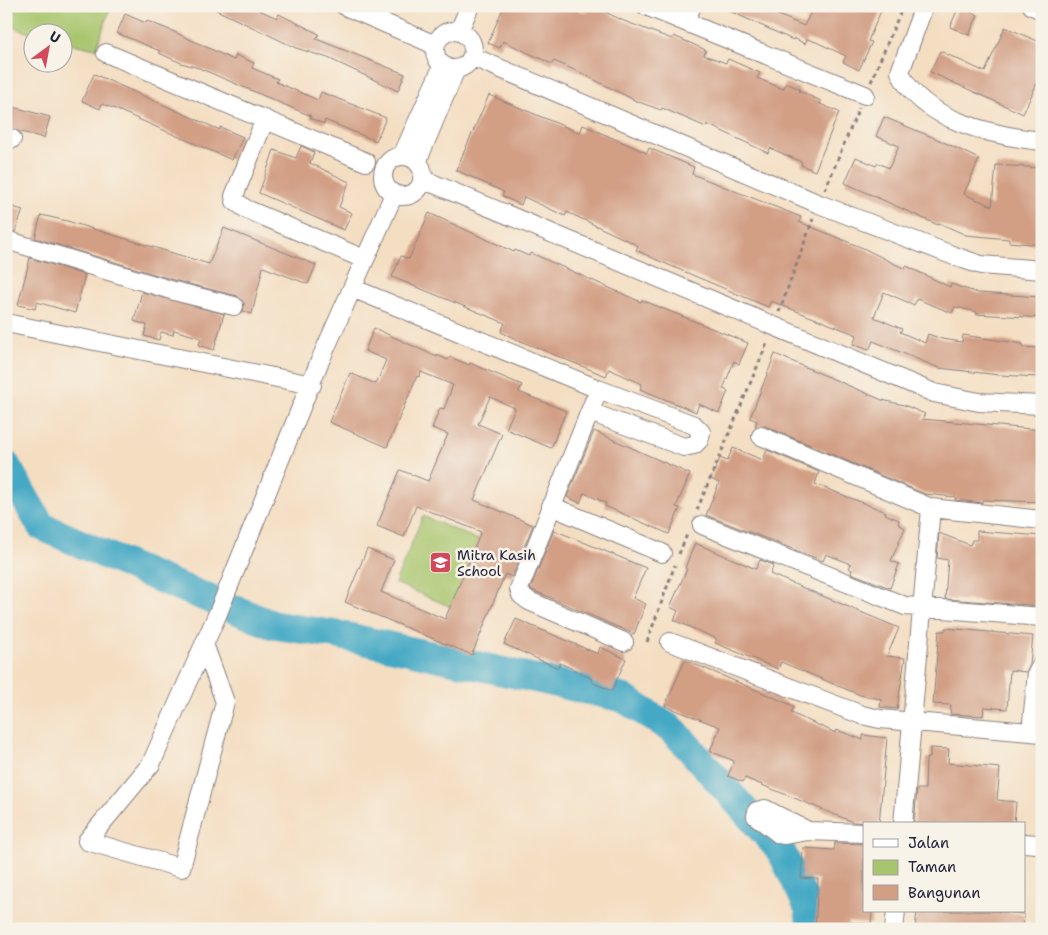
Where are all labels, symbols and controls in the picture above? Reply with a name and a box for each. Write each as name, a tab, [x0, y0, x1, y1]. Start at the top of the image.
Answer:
north arrow	[22, 22, 72, 72]
text: U	[46, 27, 64, 47]
place label: Mitra Kasih School	[457, 546, 536, 580]
school or university icon: Mitra Kasih School	[429, 551, 453, 575]
legend	[863, 822, 1026, 912]
text: Jalan	[908, 833, 949, 853]
text: Taman	[908, 857, 956, 877]
text: Bangunan	[908, 883, 980, 903]

